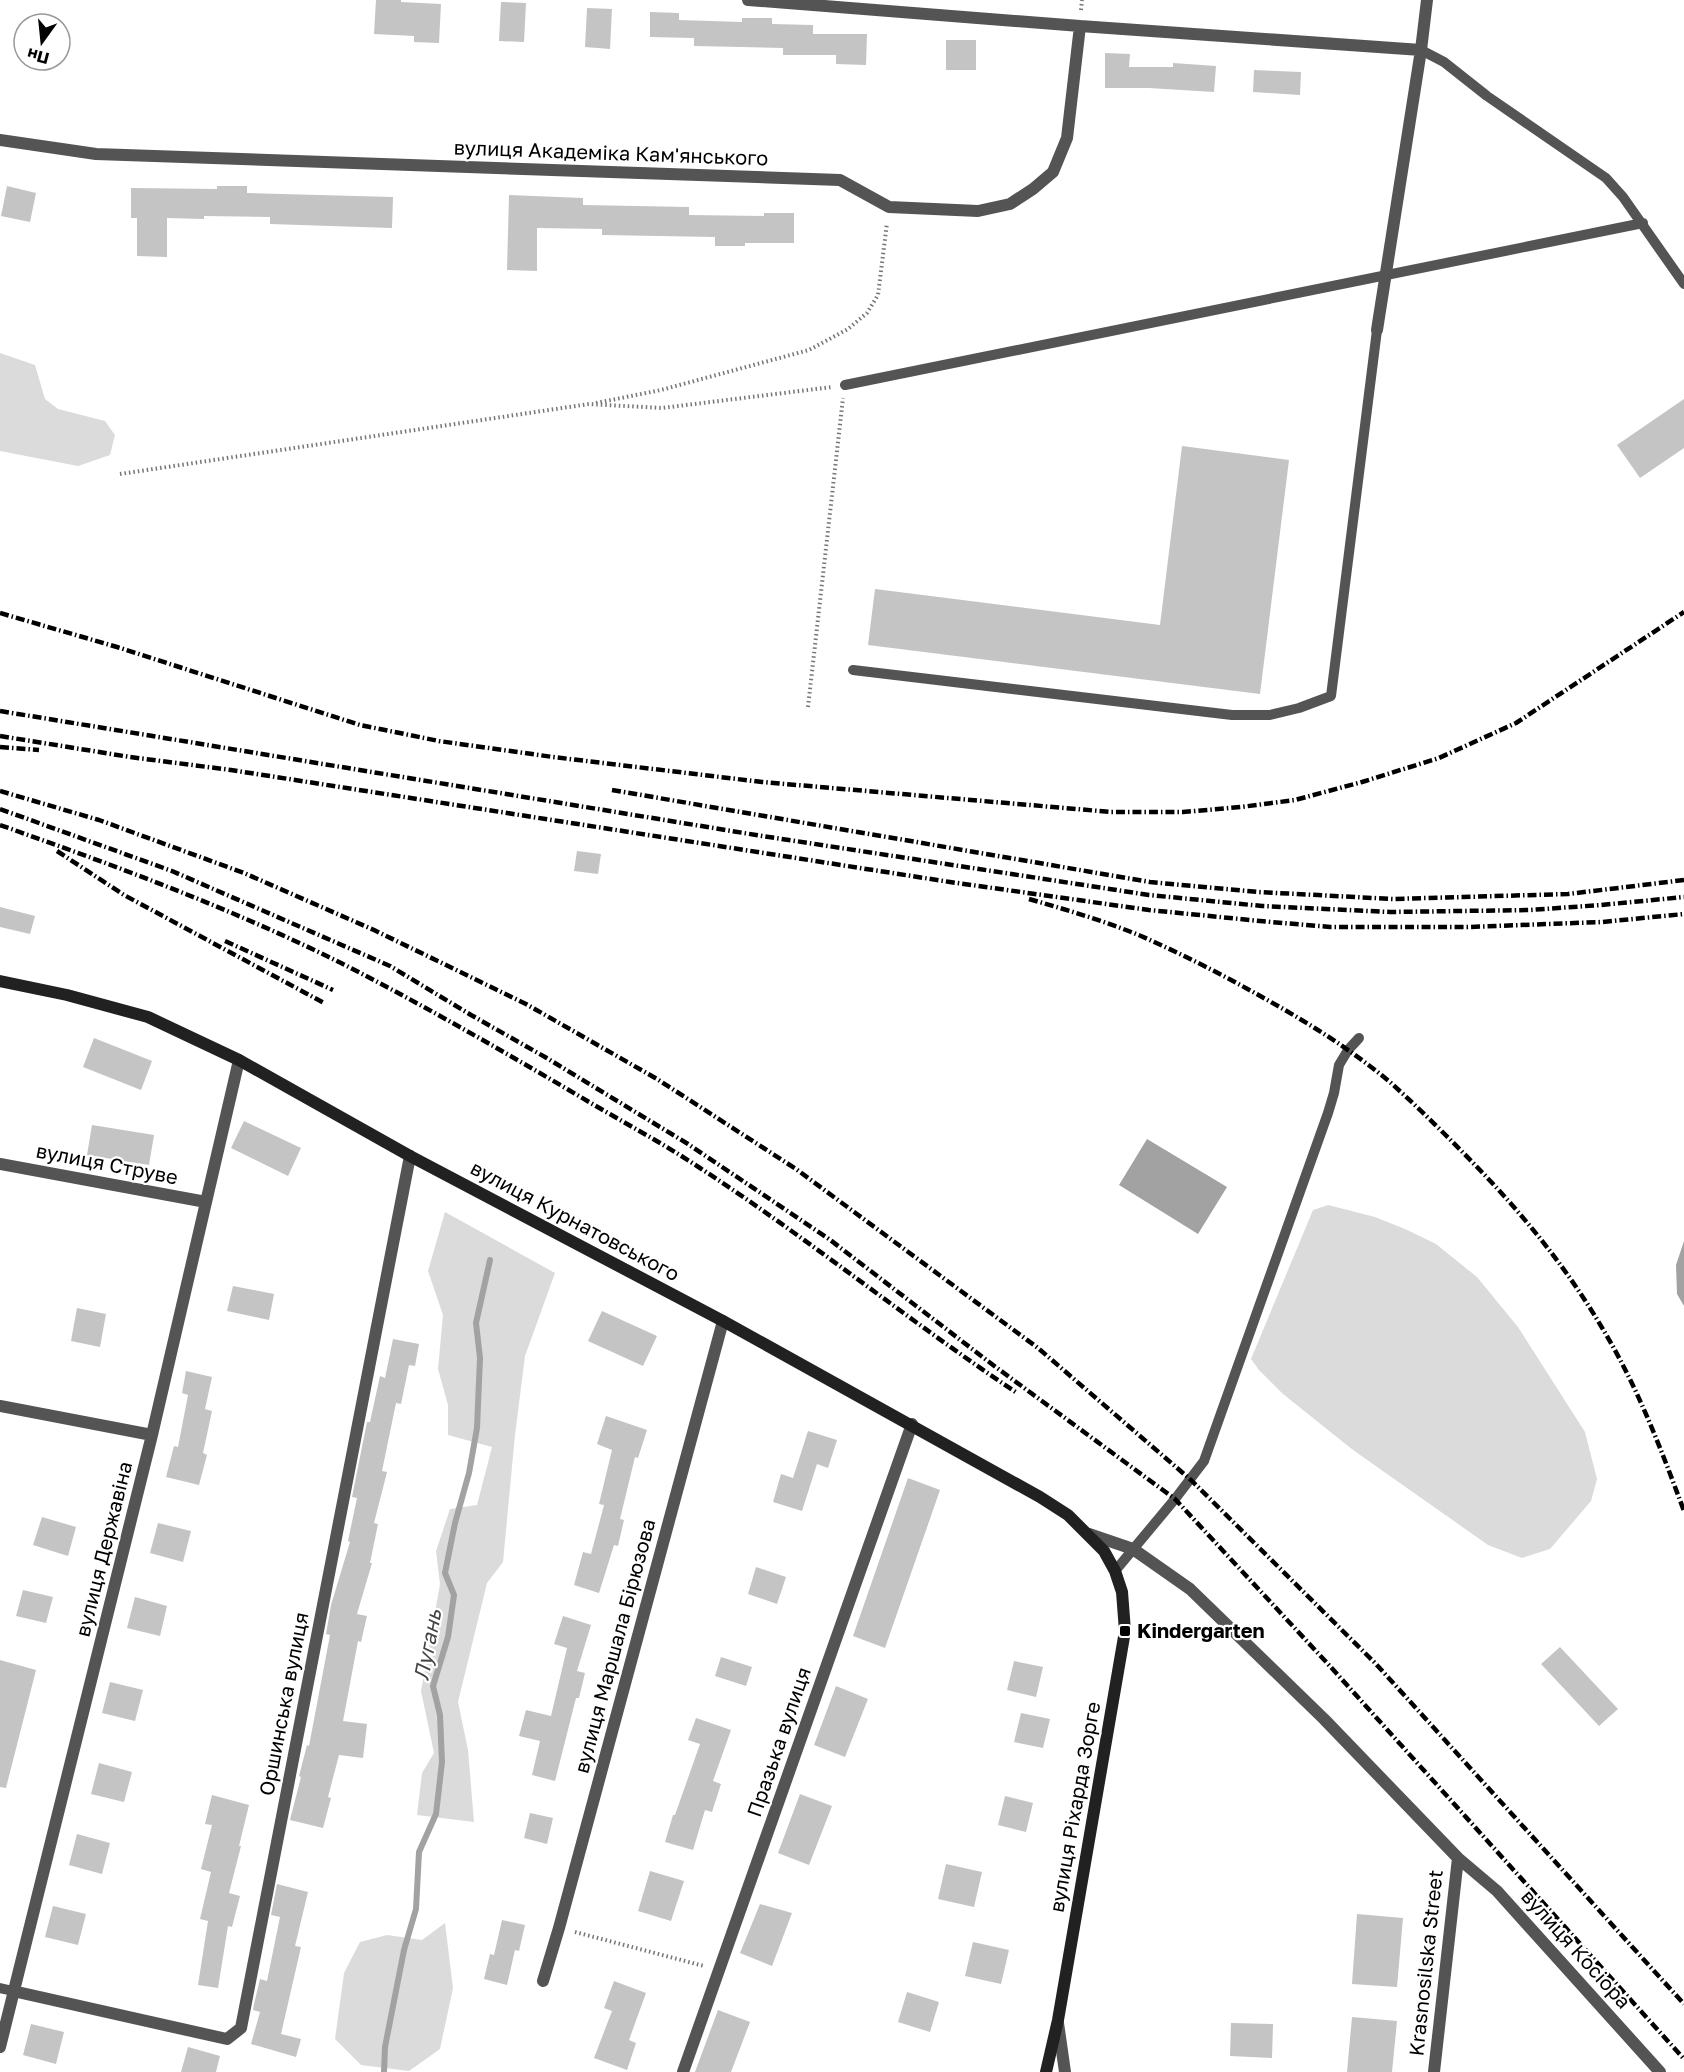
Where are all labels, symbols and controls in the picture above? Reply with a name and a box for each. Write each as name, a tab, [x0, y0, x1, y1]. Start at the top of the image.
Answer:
north arrow	[12, 12, 72, 72]
text: Пн	[25, 44, 51, 69]
street label: вулиця Академіка Кам'янського	[453, 135, 769, 169]
street label: вулиця Струве	[34, 1138, 180, 1189]
street label: вулиця Курнатовського	[467, 1155, 684, 1285]
street label: вулиця Державіна	[70, 1459, 136, 1639]
street label: вулиця Маршала Бірюзова	[568, 1516, 660, 1776]
water label: Лугань	[407, 1606, 447, 1682]
street label: Оршинська вулиця	[253, 1610, 313, 1798]
place label: Kindergarten	[1137, 1618, 1265, 1642]
marker: Kindergarten	[1118, 1624, 1132, 1638]
street label: Празька вулиця	[741, 1664, 815, 1820]
street label: вулиця Ріхарда Зорге	[1044, 1700, 1104, 1914]
street label: Krasnosilska Street	[1403, 1869, 1447, 2057]
street label: вулиця Косіора	[1517, 1884, 1637, 2013]

